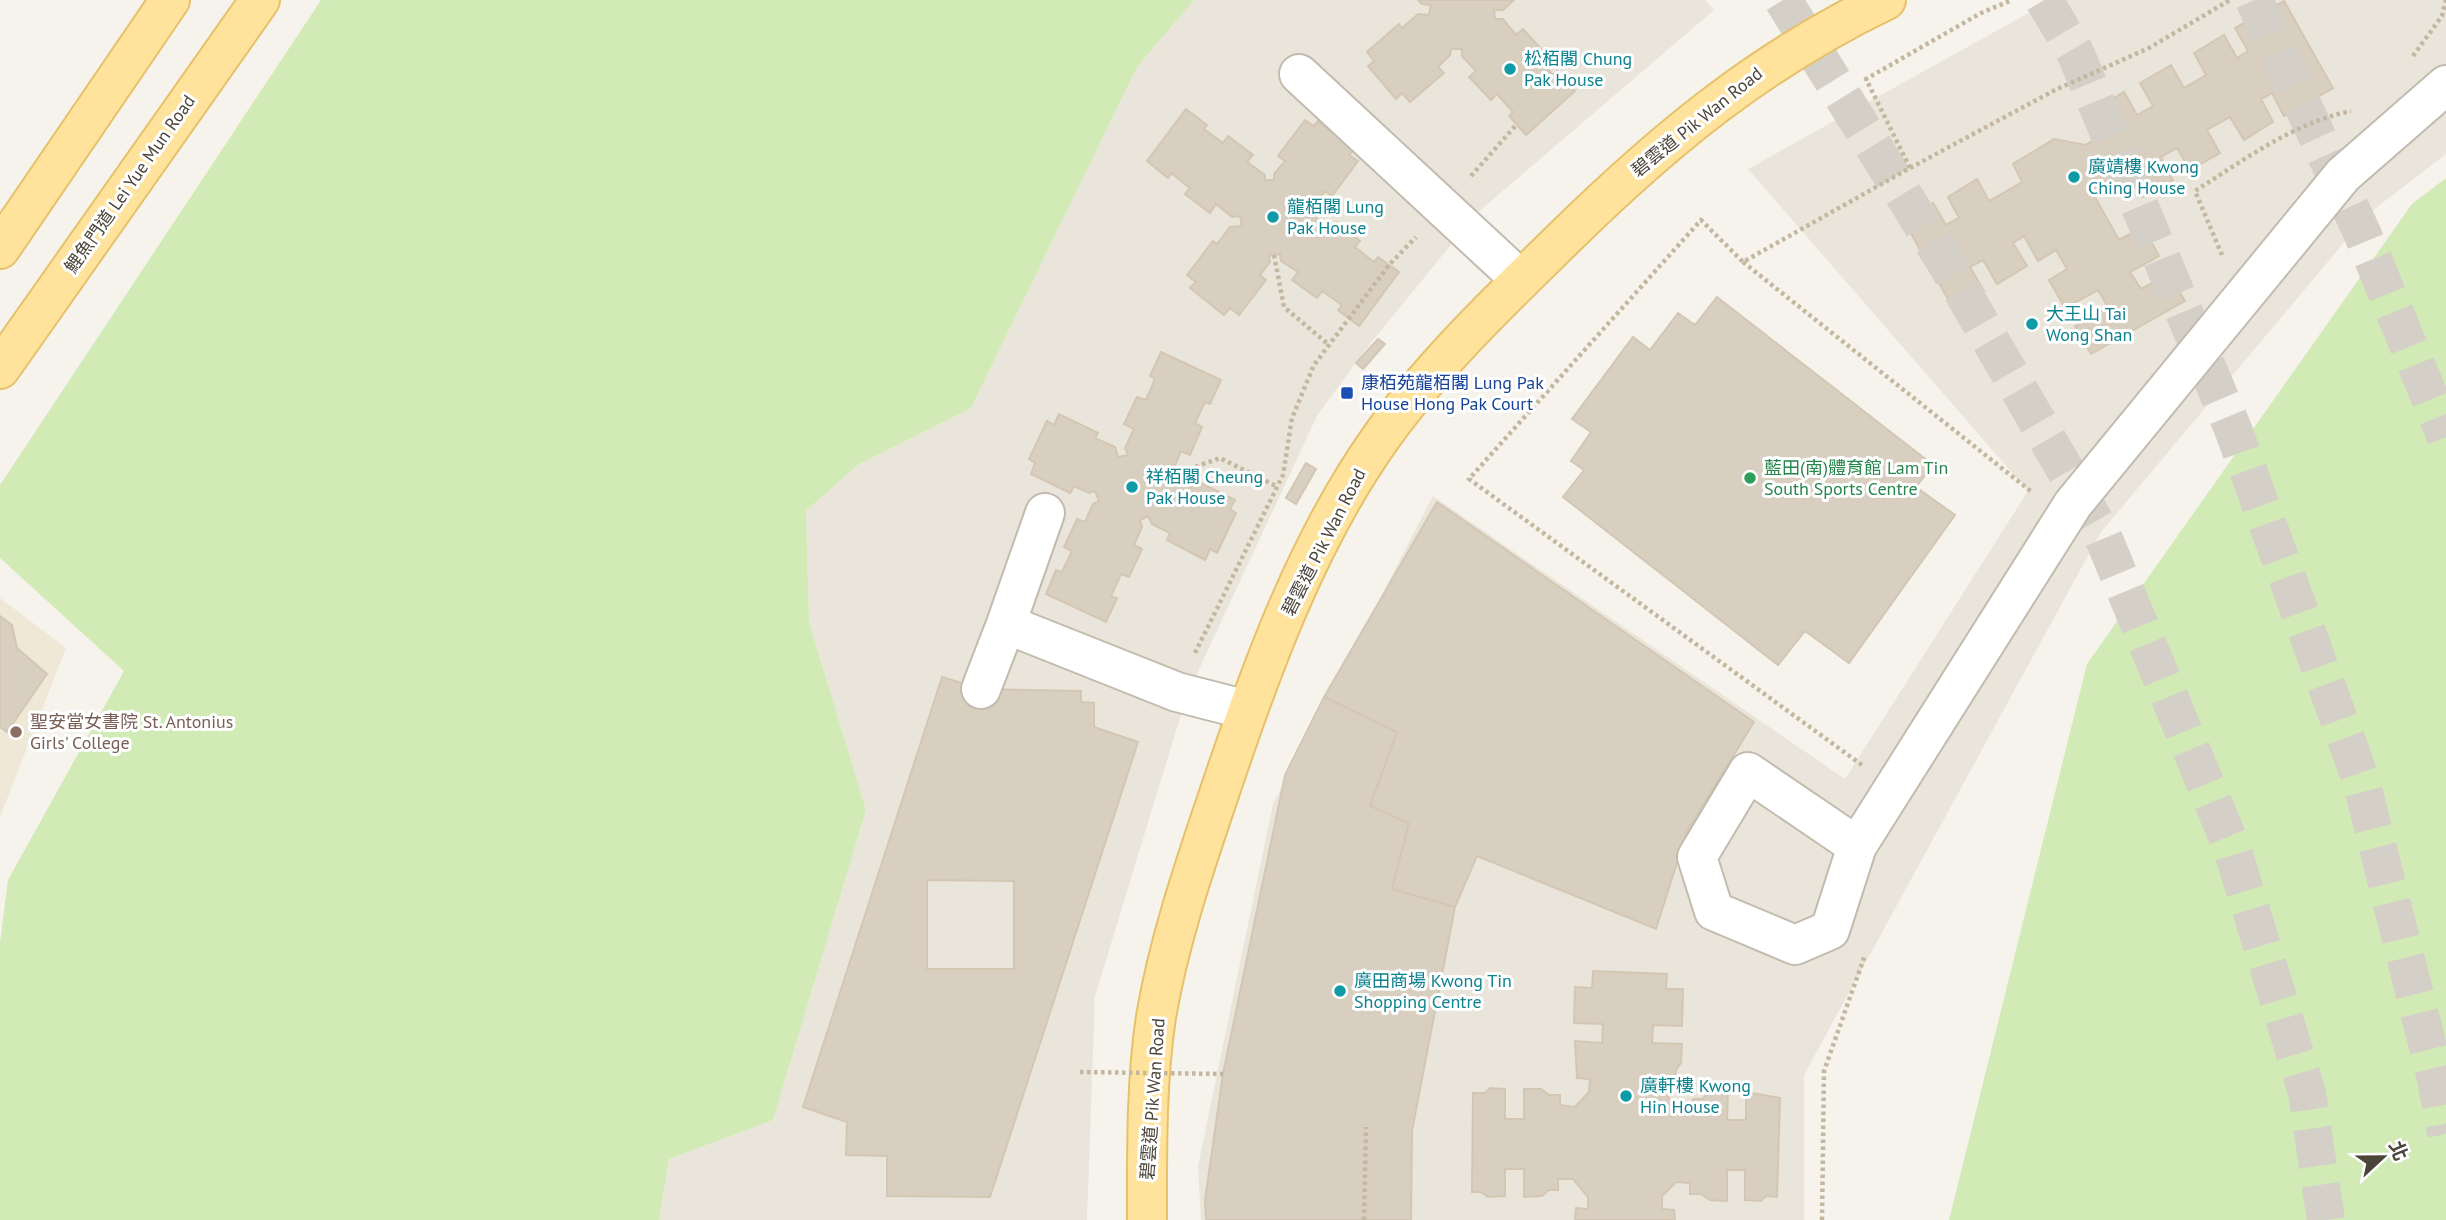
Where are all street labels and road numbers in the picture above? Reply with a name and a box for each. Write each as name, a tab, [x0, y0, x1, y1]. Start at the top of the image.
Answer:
street label: 碧雲道 Pik Wan Road	[1626, 62, 1767, 182]
street label: 鯉魚門道 Lei Yue Mun Road	[59, 90, 200, 277]
street label: 碧雲道 Pik Wan Road	[1277, 464, 1371, 619]
street label: 碧雲道 Pik Wan Road	[1135, 1017, 1170, 1181]

